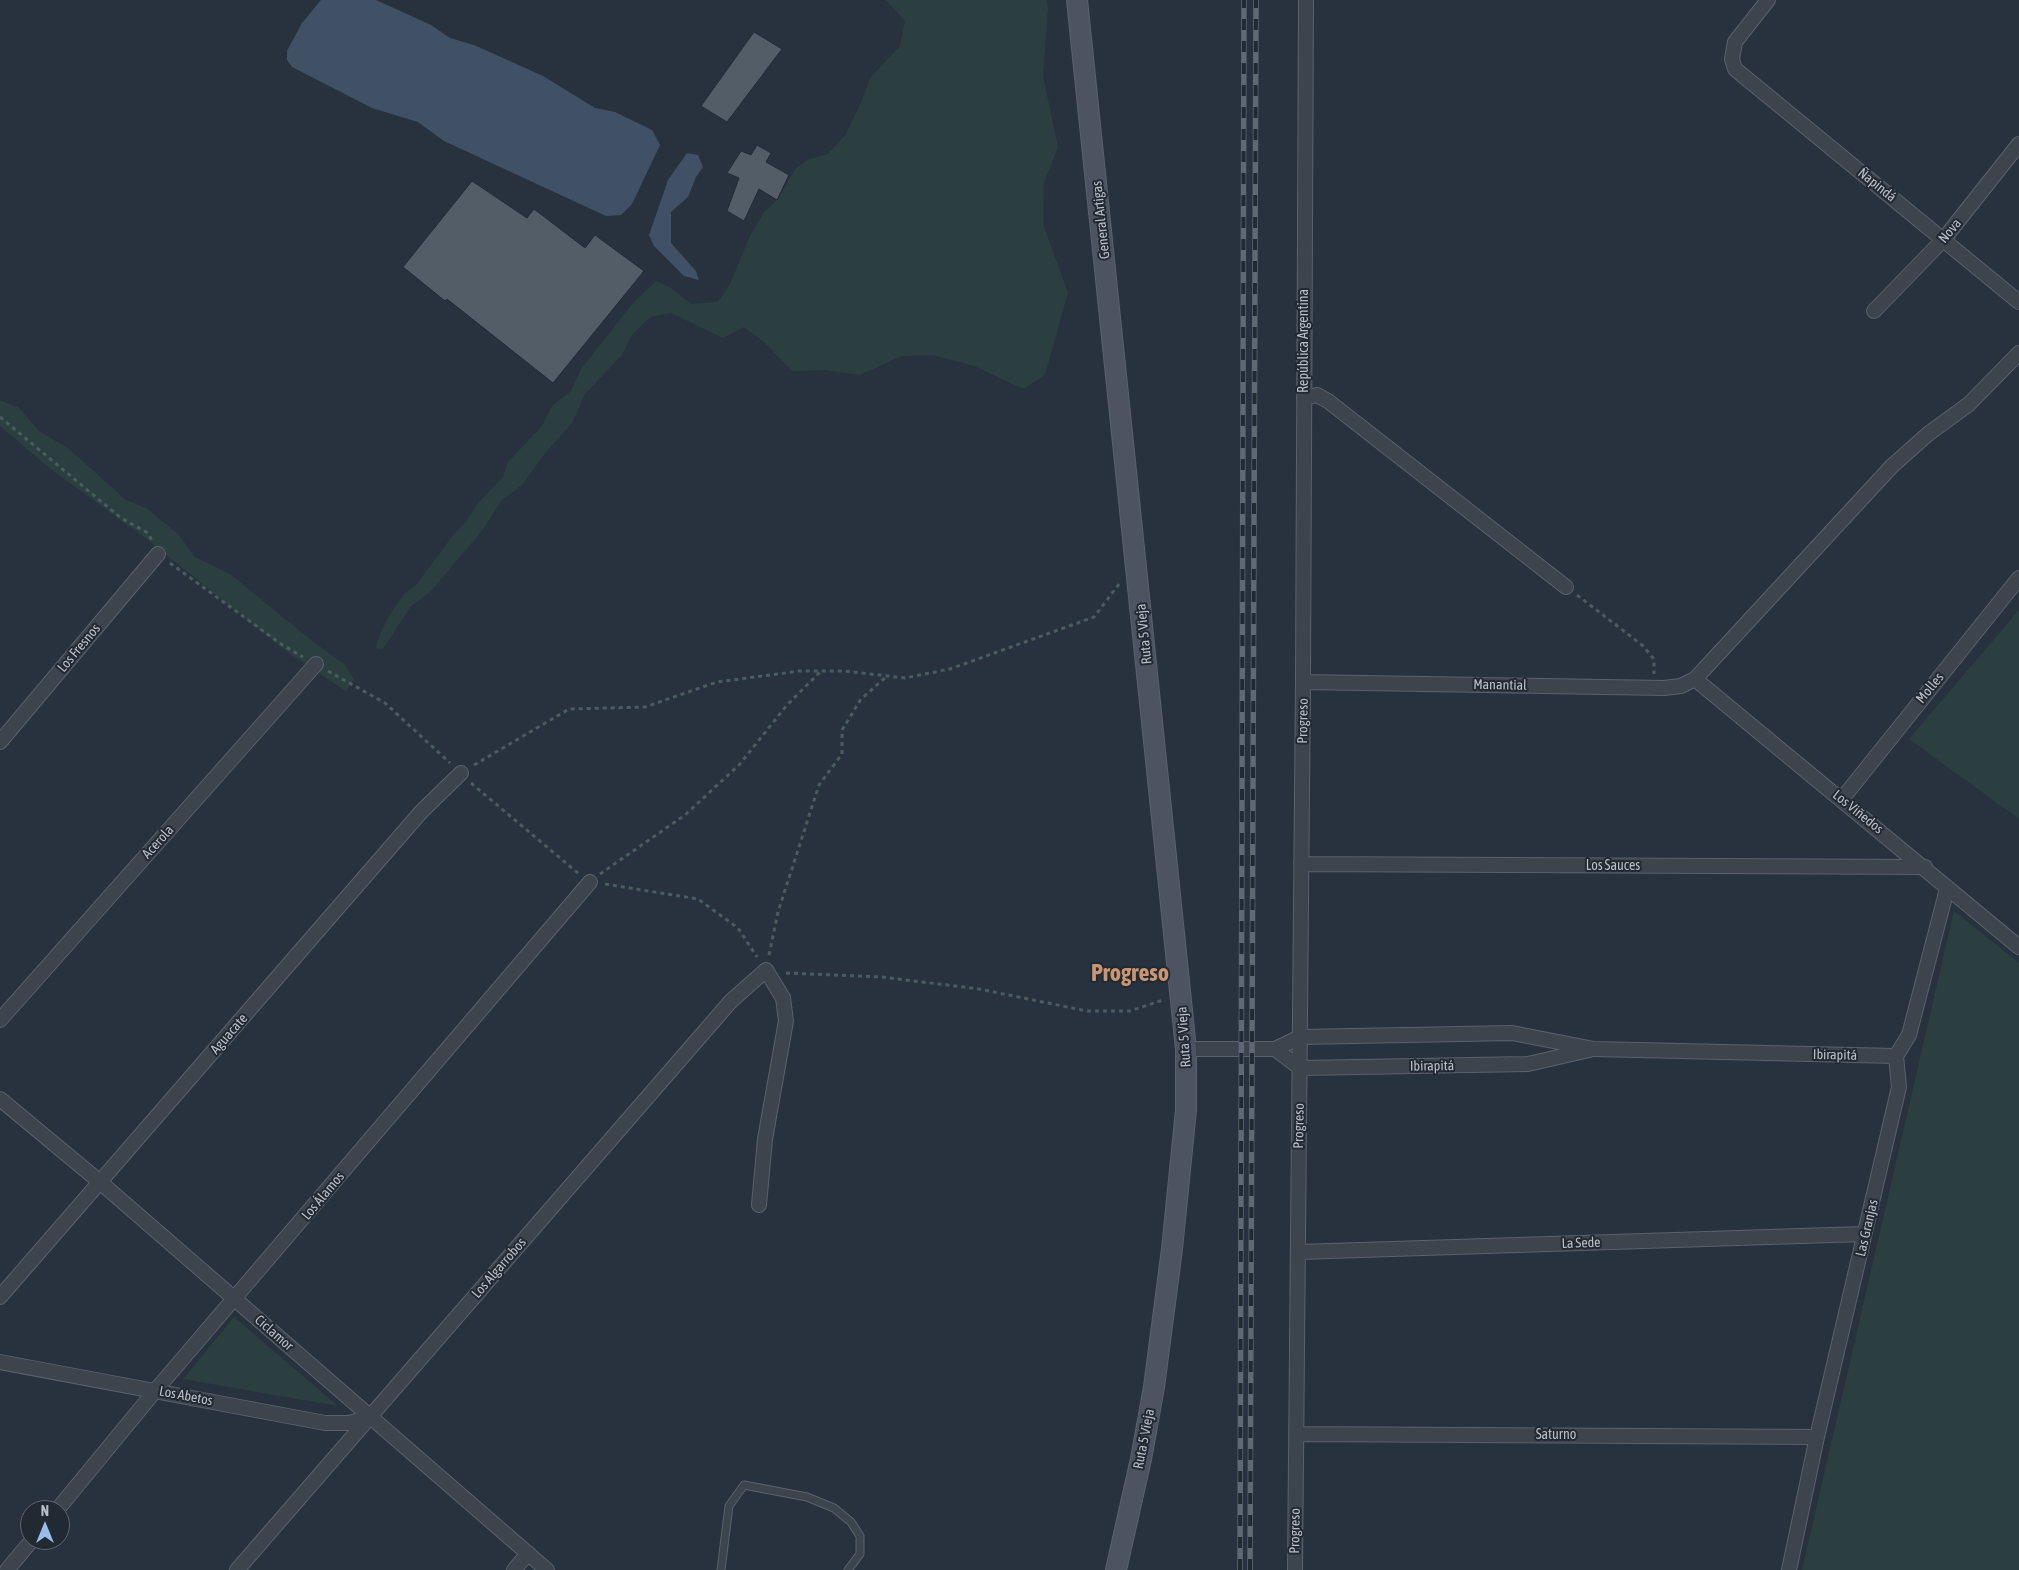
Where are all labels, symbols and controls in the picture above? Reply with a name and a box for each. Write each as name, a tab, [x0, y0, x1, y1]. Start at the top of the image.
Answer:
street label: Ñapindá	[1854, 164, 1900, 206]
street label: General Artigas	[1089, 180, 1113, 260]
street label: Nova	[1935, 215, 1965, 247]
street label: República Argentina	[1296, 289, 1312, 393]
street label: Ruta 5 Vieja	[1132, 603, 1156, 665]
street label: Los Fresnos	[54, 620, 104, 676]
street label: Molles	[1913, 669, 1947, 707]
street label: Manantial	[1473, 676, 1527, 694]
street label: Progreso	[1294, 698, 1312, 744]
street label: Los Viñedos	[1829, 787, 1887, 837]
street label: Acerola	[139, 822, 177, 862]
street label: Los Sauces	[1586, 858, 1640, 874]
district label: Progreso	[1091, 959, 1169, 987]
street label: Ruta 5 Vieja	[1173, 1006, 1195, 1068]
street label: Aguacate	[207, 1010, 251, 1058]
street label: Ibirapitá	[1813, 1046, 1857, 1064]
street label: Ibirapitá	[1410, 1057, 1454, 1075]
street label: Progreso	[1290, 1103, 1308, 1149]
street label: Los Álamos	[298, 1169, 348, 1223]
street label: Las Granjas	[1852, 1198, 1882, 1258]
street label: Los Algarrobos	[468, 1234, 530, 1302]
street label: La Sede	[1561, 1234, 1601, 1252]
street label: Ciclamor	[251, 1312, 297, 1354]
street label: Los Abetos	[158, 1383, 214, 1409]
street label: Ruta 5 Vieja	[1130, 1408, 1158, 1470]
street label: Saturno	[1536, 1427, 1576, 1443]
north arrow	[20, 1500, 70, 1550]
text: N	[41, 1503, 49, 1519]
street label: Progreso	[1286, 1508, 1304, 1554]

